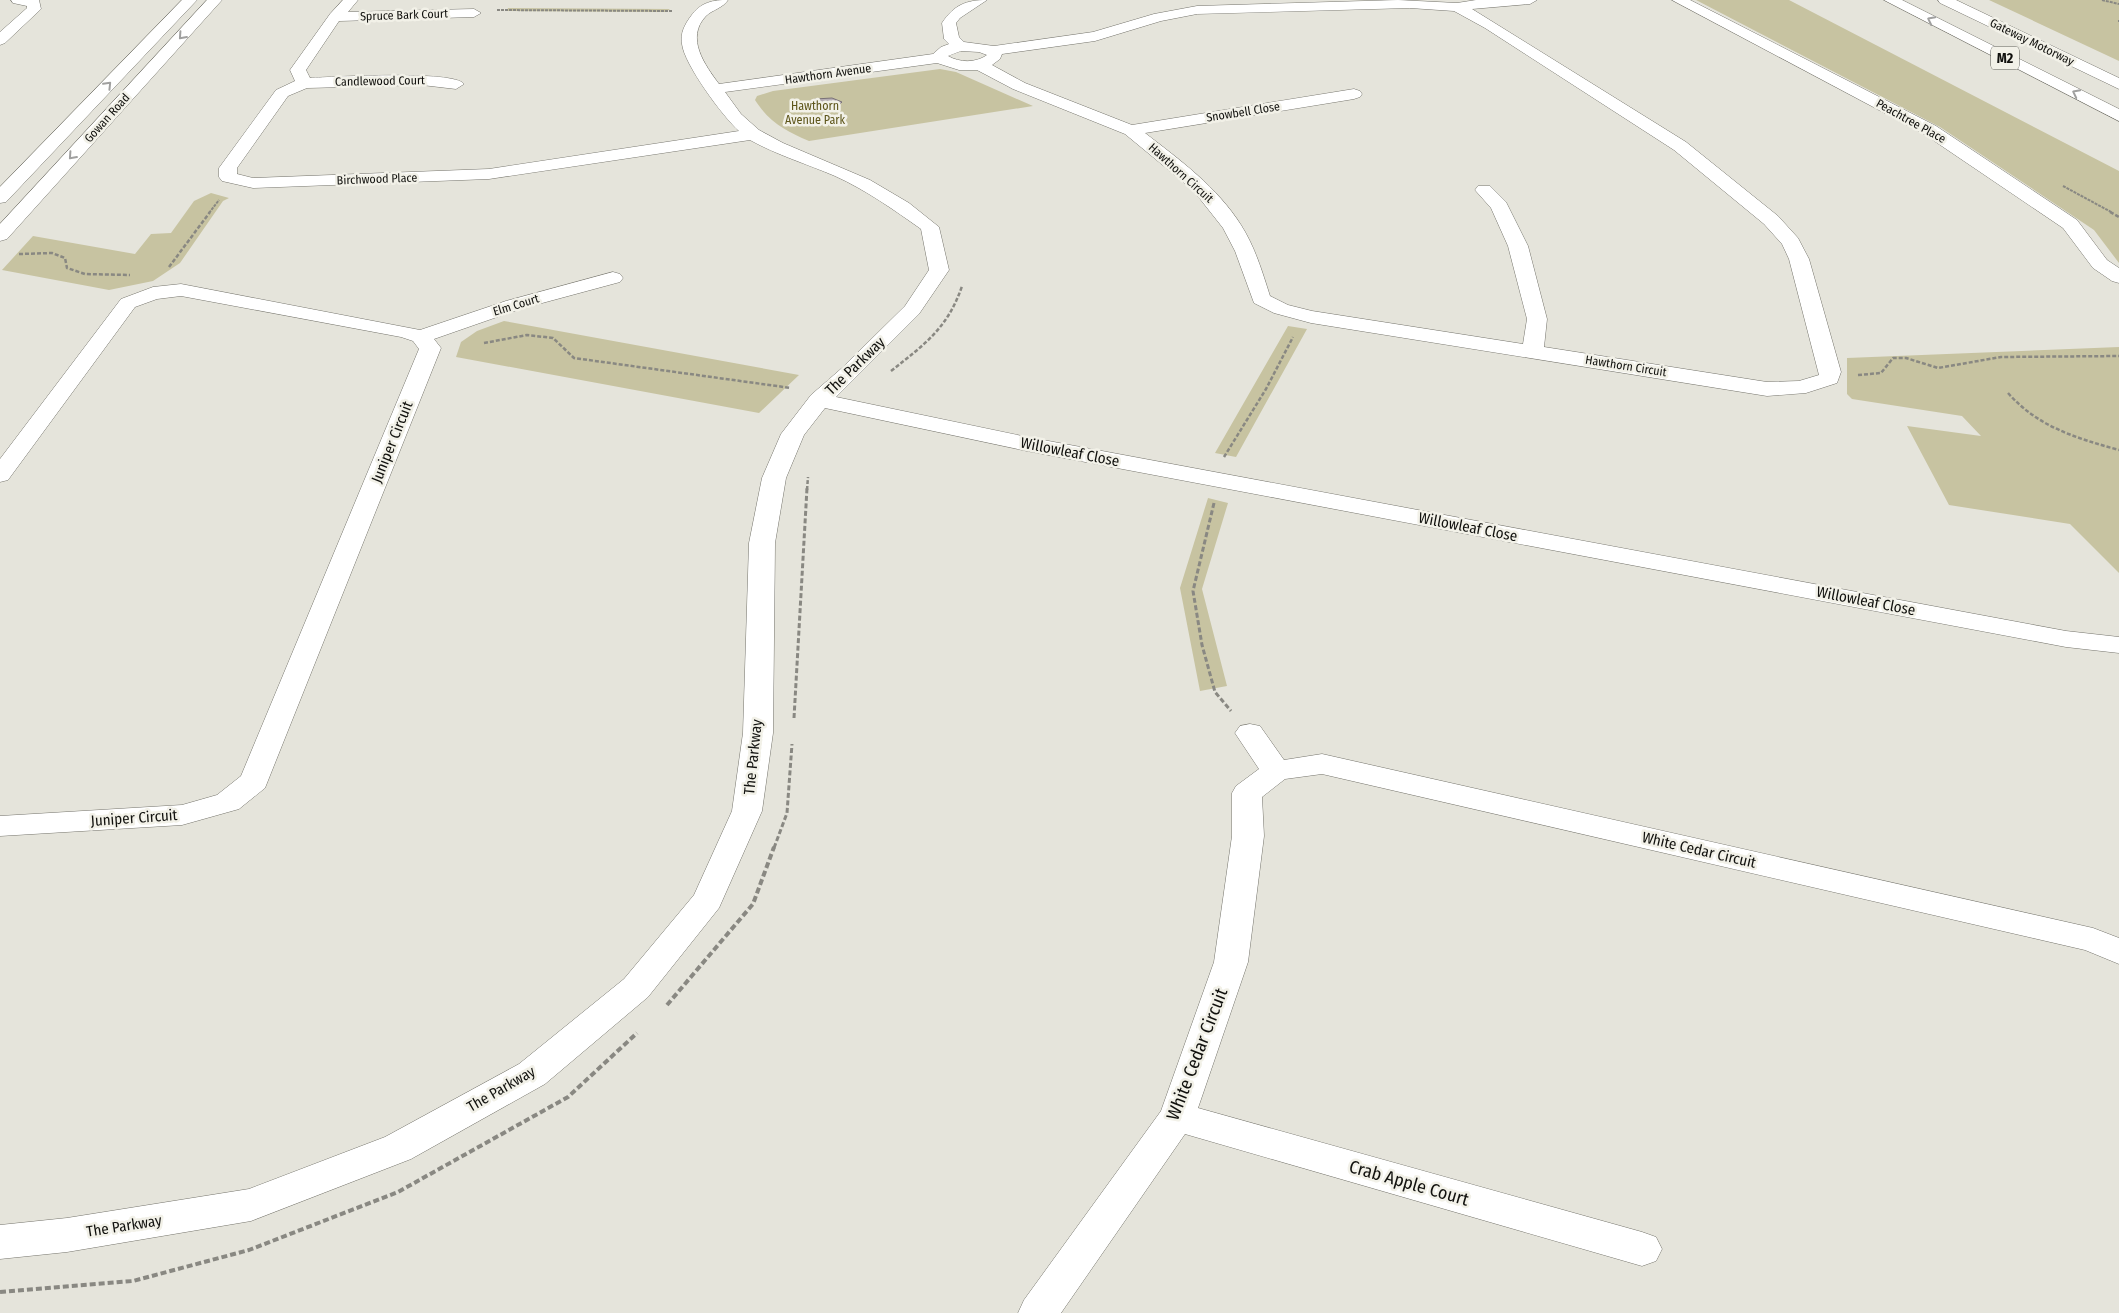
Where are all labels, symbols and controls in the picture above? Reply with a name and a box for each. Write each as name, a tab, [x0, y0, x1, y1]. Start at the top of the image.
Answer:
street label: Spruce Bark Court	[360, 6, 448, 24]
one-way arrow	[1927, 16, 1936, 26]
street label: Gateway Motorway	[1988, 16, 2077, 69]
one-way arrow	[179, 30, 188, 39]
road number: M2	[1991, 46, 2019, 70]
street label: Hawthorn Avenue	[784, 61, 872, 87]
street label: Candlewood Court	[335, 73, 425, 89]
one-way arrow	[102, 82, 111, 91]
one-way arrow	[2072, 89, 2081, 99]
street label: Gowan Road	[81, 91, 133, 145]
street label: Peachtree Place	[1874, 96, 1948, 146]
park label: Hawthorn Avenue Park	[785, 99, 845, 127]
street label: Snowbell Close	[1205, 99, 1281, 125]
street label: Hawthorn Circuit	[1146, 140, 1216, 206]
one-way arrow	[69, 150, 78, 159]
street label: Birchwood Place	[336, 171, 418, 187]
street label: Elm Court	[491, 291, 541, 319]
street label: The Parkway	[821, 333, 889, 399]
street label: Hawthorn Circuit	[1584, 353, 1668, 379]
street label: Juniper Circuit	[367, 398, 417, 486]
street label: Willowleaf Close	[1019, 434, 1121, 470]
street label: Willowleaf Close	[1417, 509, 1519, 545]
street label: Willowleaf Close	[1815, 583, 1917, 619]
street label: The Parkway	[740, 718, 766, 796]
street label: Juniper Circuit	[90, 806, 178, 830]
street label: White Cedar Circuit	[1640, 828, 1758, 872]
street label: White Cedar Circuit	[1162, 985, 1232, 1123]
street label: The Parkway	[464, 1062, 539, 1116]
street label: Crab Apple Court	[1347, 1155, 1471, 1211]
street label: The Parkway	[85, 1211, 163, 1241]

